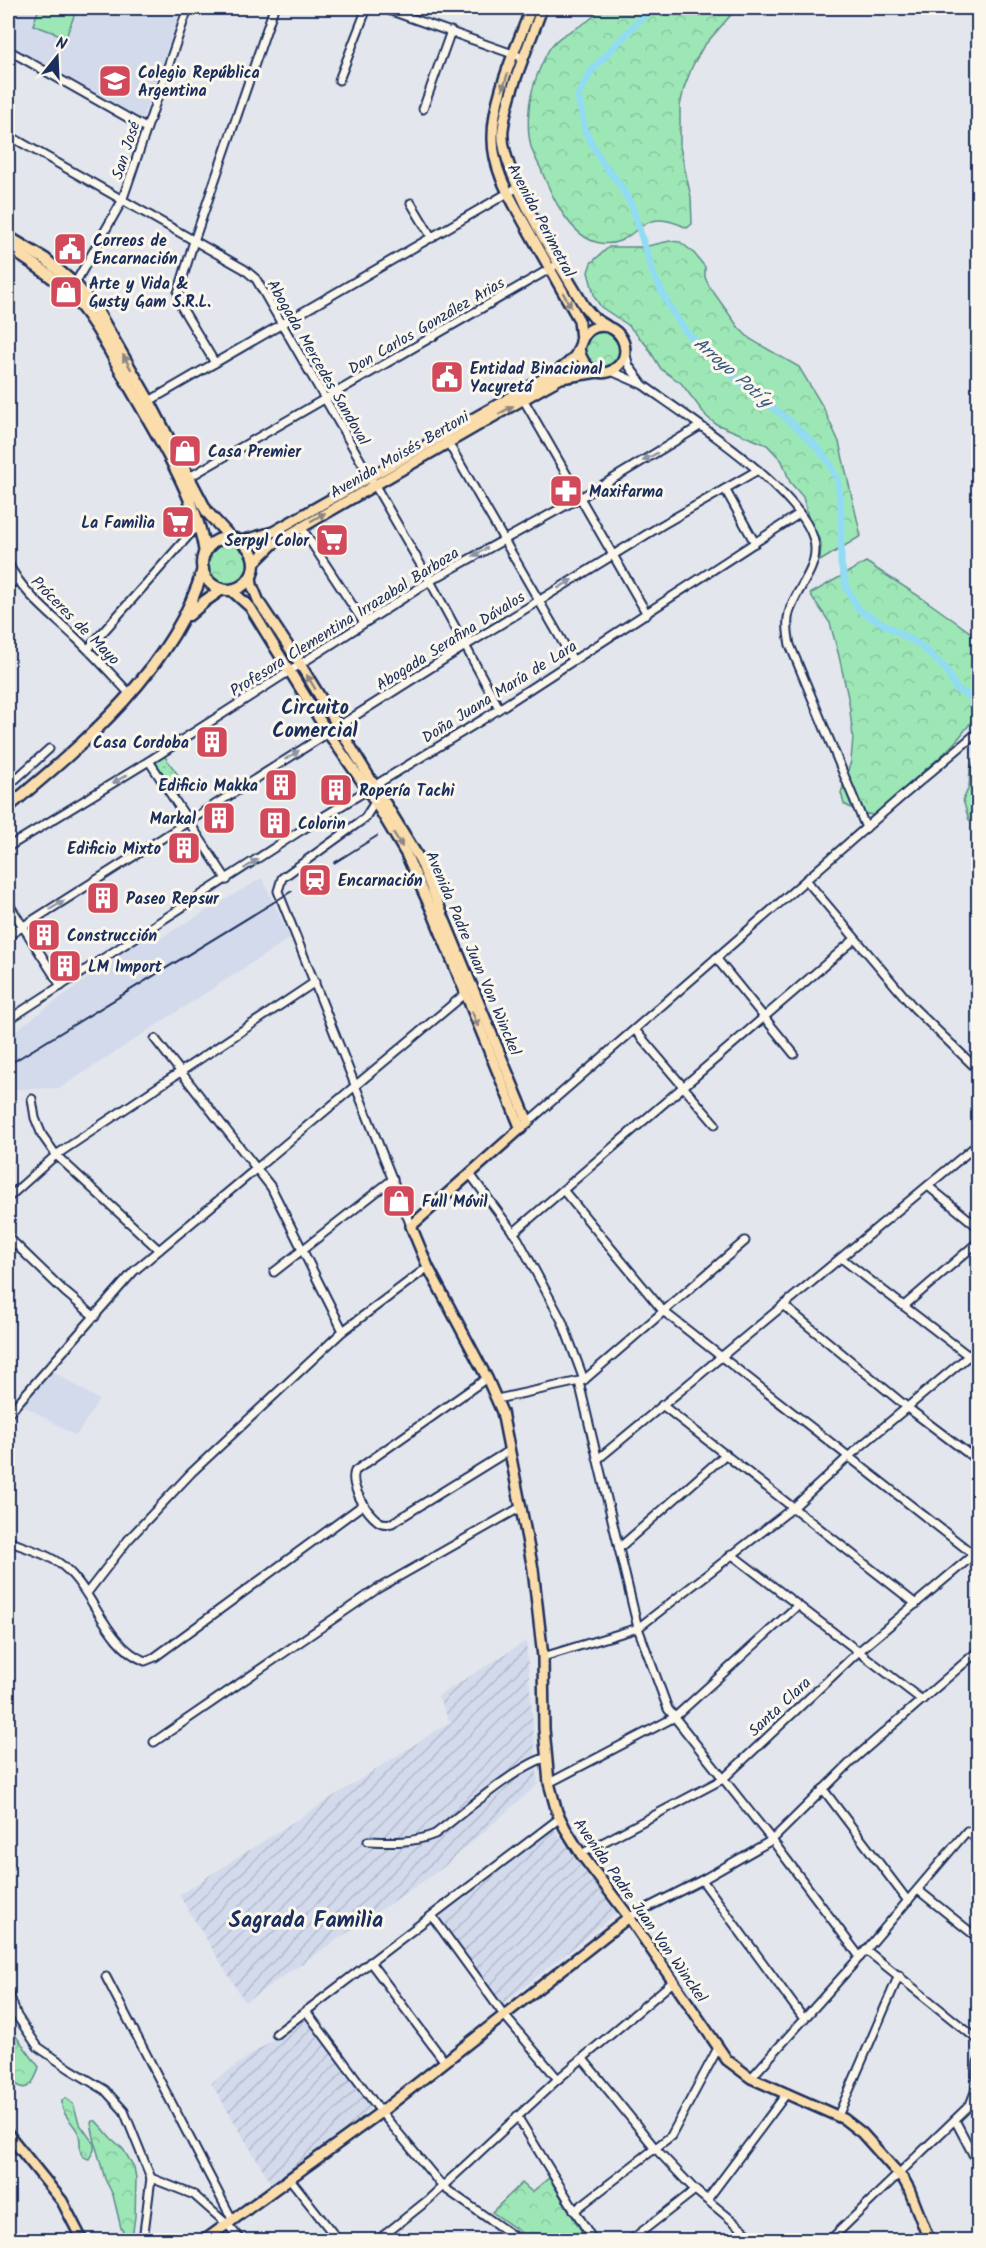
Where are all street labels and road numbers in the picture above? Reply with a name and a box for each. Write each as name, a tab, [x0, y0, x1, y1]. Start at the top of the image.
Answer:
street label: San José	[105, 117, 148, 183]
street label: Avenida Perimetral	[500, 159, 581, 282]
street label: Don Carlos González Arias	[344, 271, 510, 381]
street label: Abogada Mercedes Sandoval	[260, 275, 376, 451]
street label: Avenida Moisés Bertoni	[325, 405, 475, 505]
street label: Profesora Clementina Irrazabal Barboza	[225, 541, 464, 703]
street label: Próceres de Mayo	[24, 571, 125, 672]
street label: Abogada Serafina Dávalos	[371, 585, 530, 697]
street label: Doña Juana María de Lara	[417, 634, 582, 750]
street label: Avenida Padre Juan Von Winckel	[418, 847, 527, 1060]
street label: Santa Clara	[743, 1671, 817, 1743]
street label: Avenida Padre Juan Von Winckel	[566, 1814, 713, 2008]

